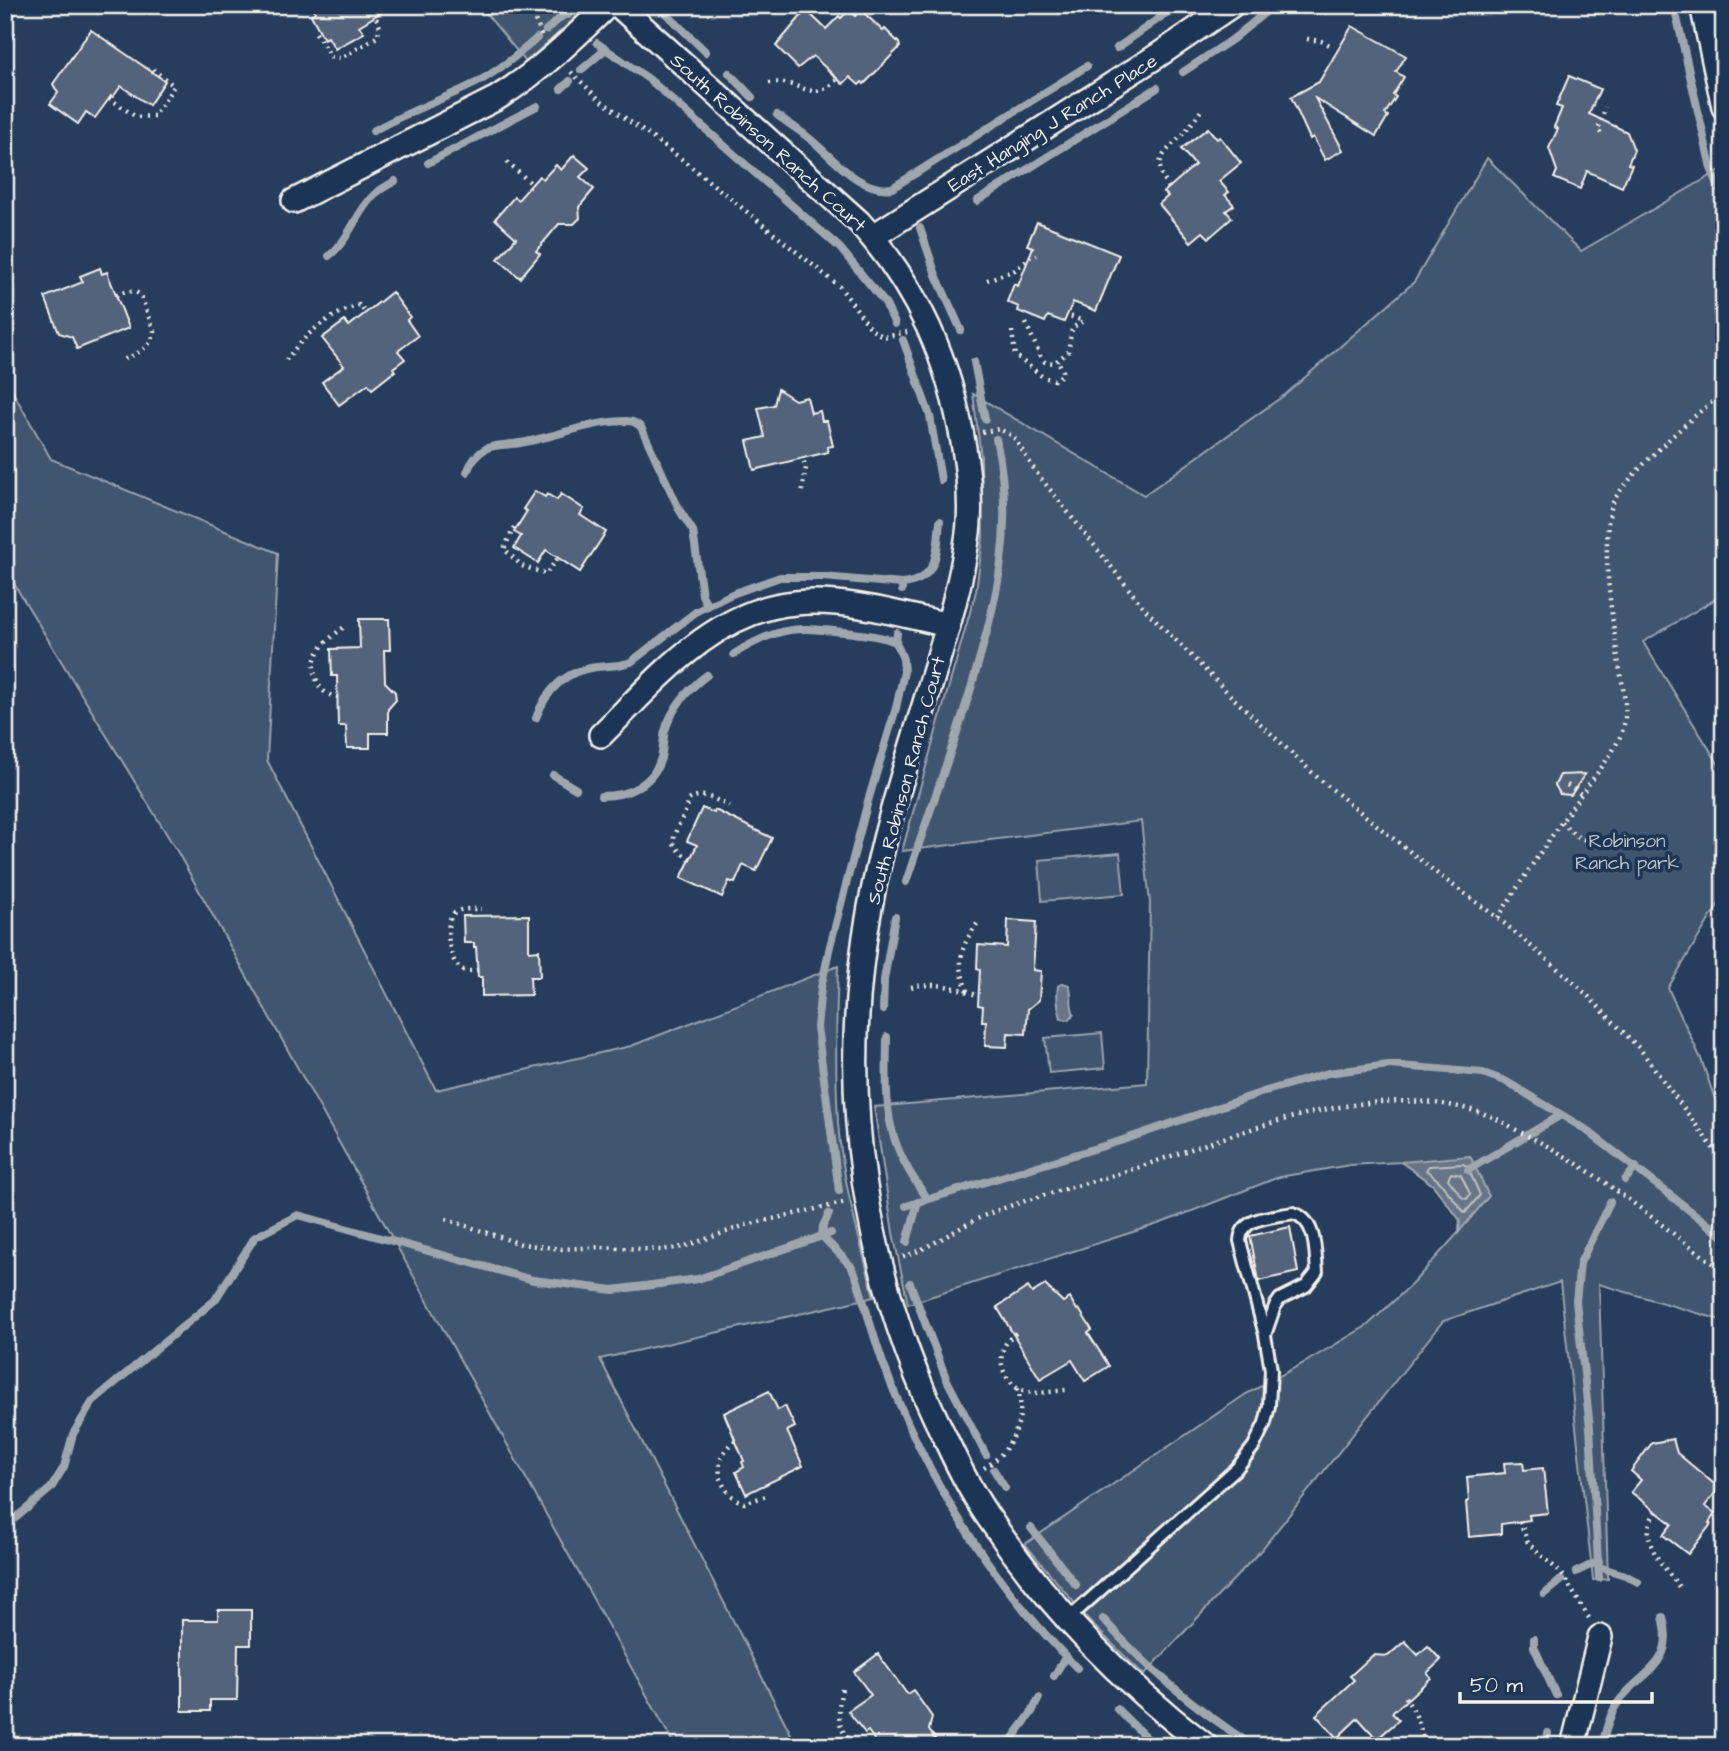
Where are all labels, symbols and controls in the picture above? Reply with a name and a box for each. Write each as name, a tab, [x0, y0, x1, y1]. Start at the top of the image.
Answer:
street label: South Robinson Ranch Court	[664, 48, 872, 239]
street label: East Hanging J Ranch Place	[943, 48, 1163, 200]
street label: South Robinson Ranch Court	[860, 653, 953, 907]
park label: Robinson Ranch park	[1575, 828, 1679, 877]
scale bar	[1460, 1660, 1652, 1704]
text: 50 m	[1470, 1671, 1524, 1700]

